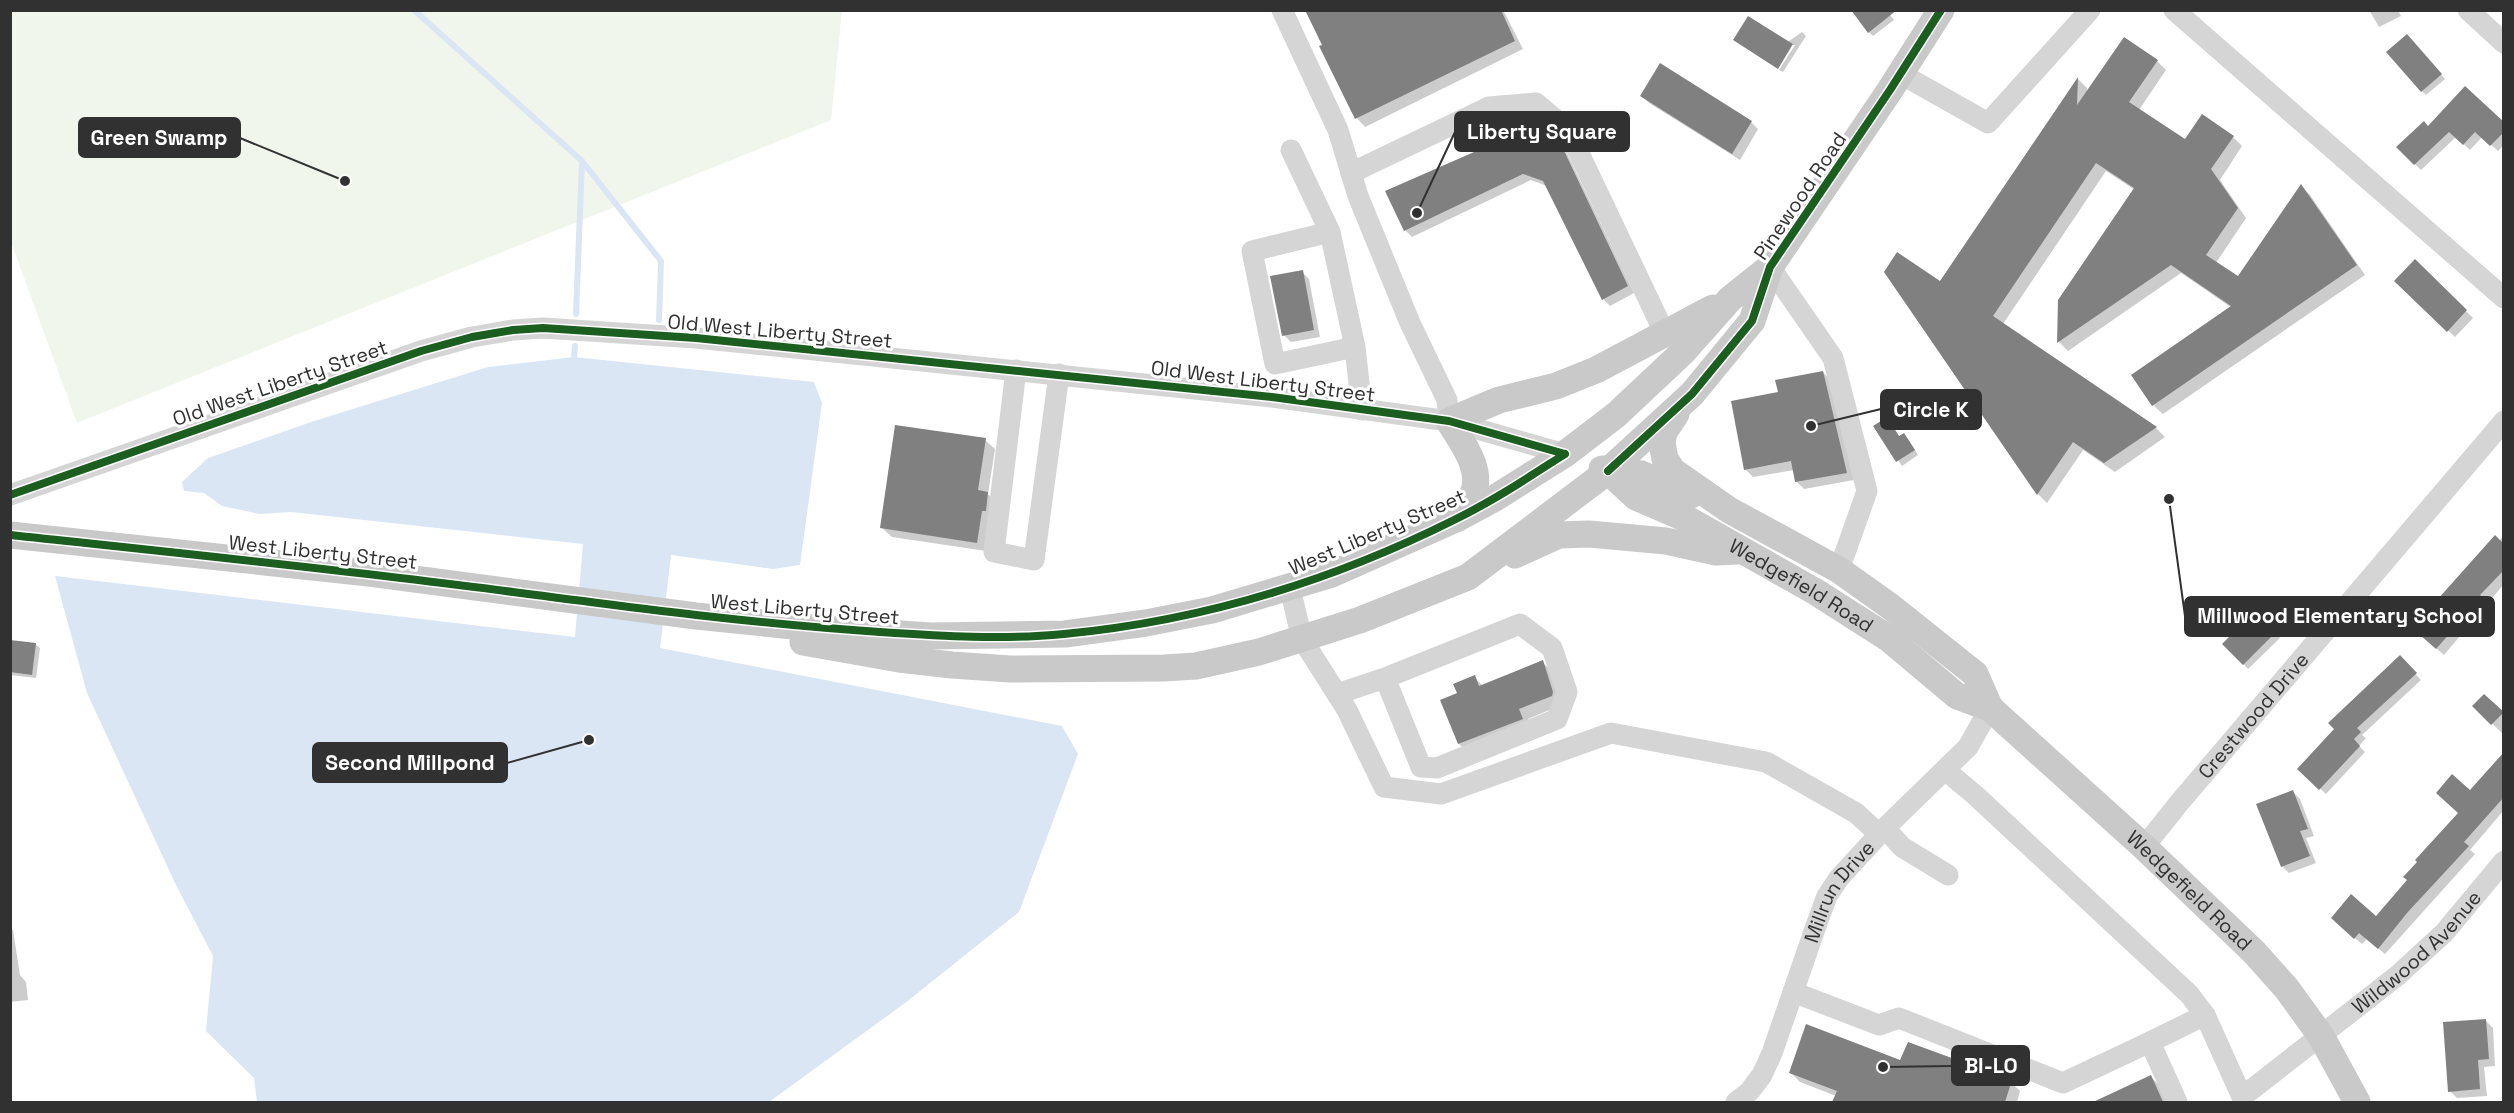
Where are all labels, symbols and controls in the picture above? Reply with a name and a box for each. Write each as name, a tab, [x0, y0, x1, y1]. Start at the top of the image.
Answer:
callout: Liberty Square	[1455, 112, 1629, 151]
callout: Green Swamp	[79, 118, 240, 157]
text: Liberty Square	[1467, 118, 1617, 145]
text: Green Swamp	[90, 124, 228, 151]
street label: Pinewood Road	[1748, 127, 1852, 265]
street label: Old West Liberty Street	[666, 308, 894, 354]
street label: Old West Liberty Street	[169, 334, 391, 432]
street label: Old West Liberty Street	[1149, 354, 1377, 408]
callout: Circle K	[1881, 390, 1981, 429]
text: Circle K	[1893, 396, 1970, 423]
street label: West Liberty Street	[1285, 483, 1469, 581]
street label: West Liberty Street	[227, 529, 419, 575]
street label: Wedgefield Road	[1725, 533, 1878, 638]
street label: West Liberty Street	[709, 588, 901, 630]
callout: Millwood Elementary School	[2185, 597, 2494, 636]
text: Millwood Elementary School	[2197, 602, 2483, 629]
street label: Crestwood Drive	[2192, 647, 2314, 784]
callout: Second Millpond	[313, 743, 507, 782]
text: Second Millpond	[325, 749, 495, 776]
street label: Wedgefield Road	[2121, 825, 2258, 956]
street label: Millrun Drive	[1798, 835, 1880, 946]
street label: Wildwood Avenue	[2347, 885, 2487, 1019]
callout: BI-LO	[1952, 1046, 2029, 1085]
text: BI-LO	[1964, 1052, 2018, 1079]

